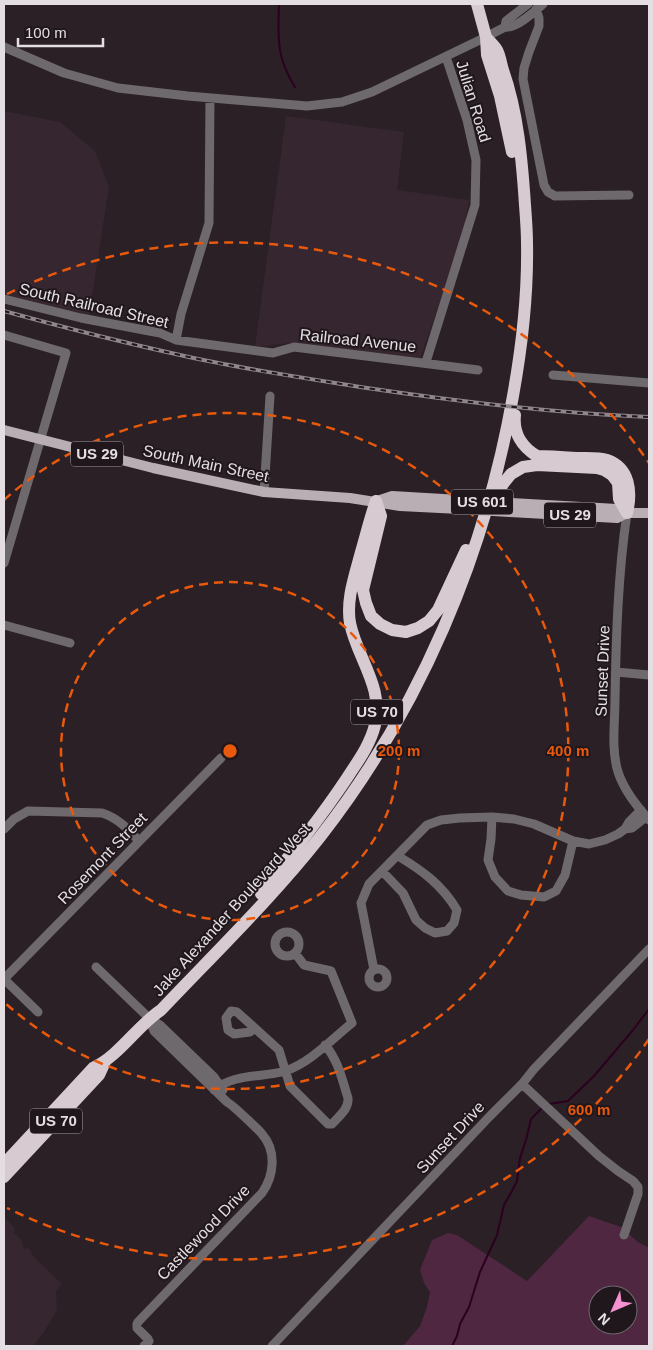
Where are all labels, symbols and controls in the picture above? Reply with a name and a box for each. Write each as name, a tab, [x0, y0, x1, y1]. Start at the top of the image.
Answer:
scale bar	[18, 15, 102, 47]
text: 100 m	[25, 24, 67, 41]
street label: Julian Road	[453, 58, 494, 144]
street label: South Railroad Street	[17, 280, 171, 331]
street label: Railroad Avenue	[299, 326, 417, 355]
road number: US 29	[71, 442, 123, 466]
street label: South Main Street	[141, 442, 271, 485]
road number: US 601	[451, 490, 513, 514]
road number: US 29	[544, 502, 596, 528]
street label: Sunset Drive	[592, 625, 613, 717]
road number: US 70	[351, 700, 403, 724]
centre of rings	[221, 742, 239, 760]
text: 200 m	[378, 742, 420, 759]
text: 400 m	[547, 742, 589, 759]
street label: Rosemont Street	[55, 809, 151, 907]
street label: Jake Alexander Boulevard West	[149, 819, 314, 999]
street label: Sunset Drive	[413, 1098, 488, 1177]
text: 600 m	[568, 1101, 610, 1118]
road number: US 70	[30, 1108, 82, 1134]
street label: Castlewood Drive	[154, 1181, 253, 1283]
north arrow	[588, 1285, 638, 1335]
text: N	[595, 1310, 613, 1328]

